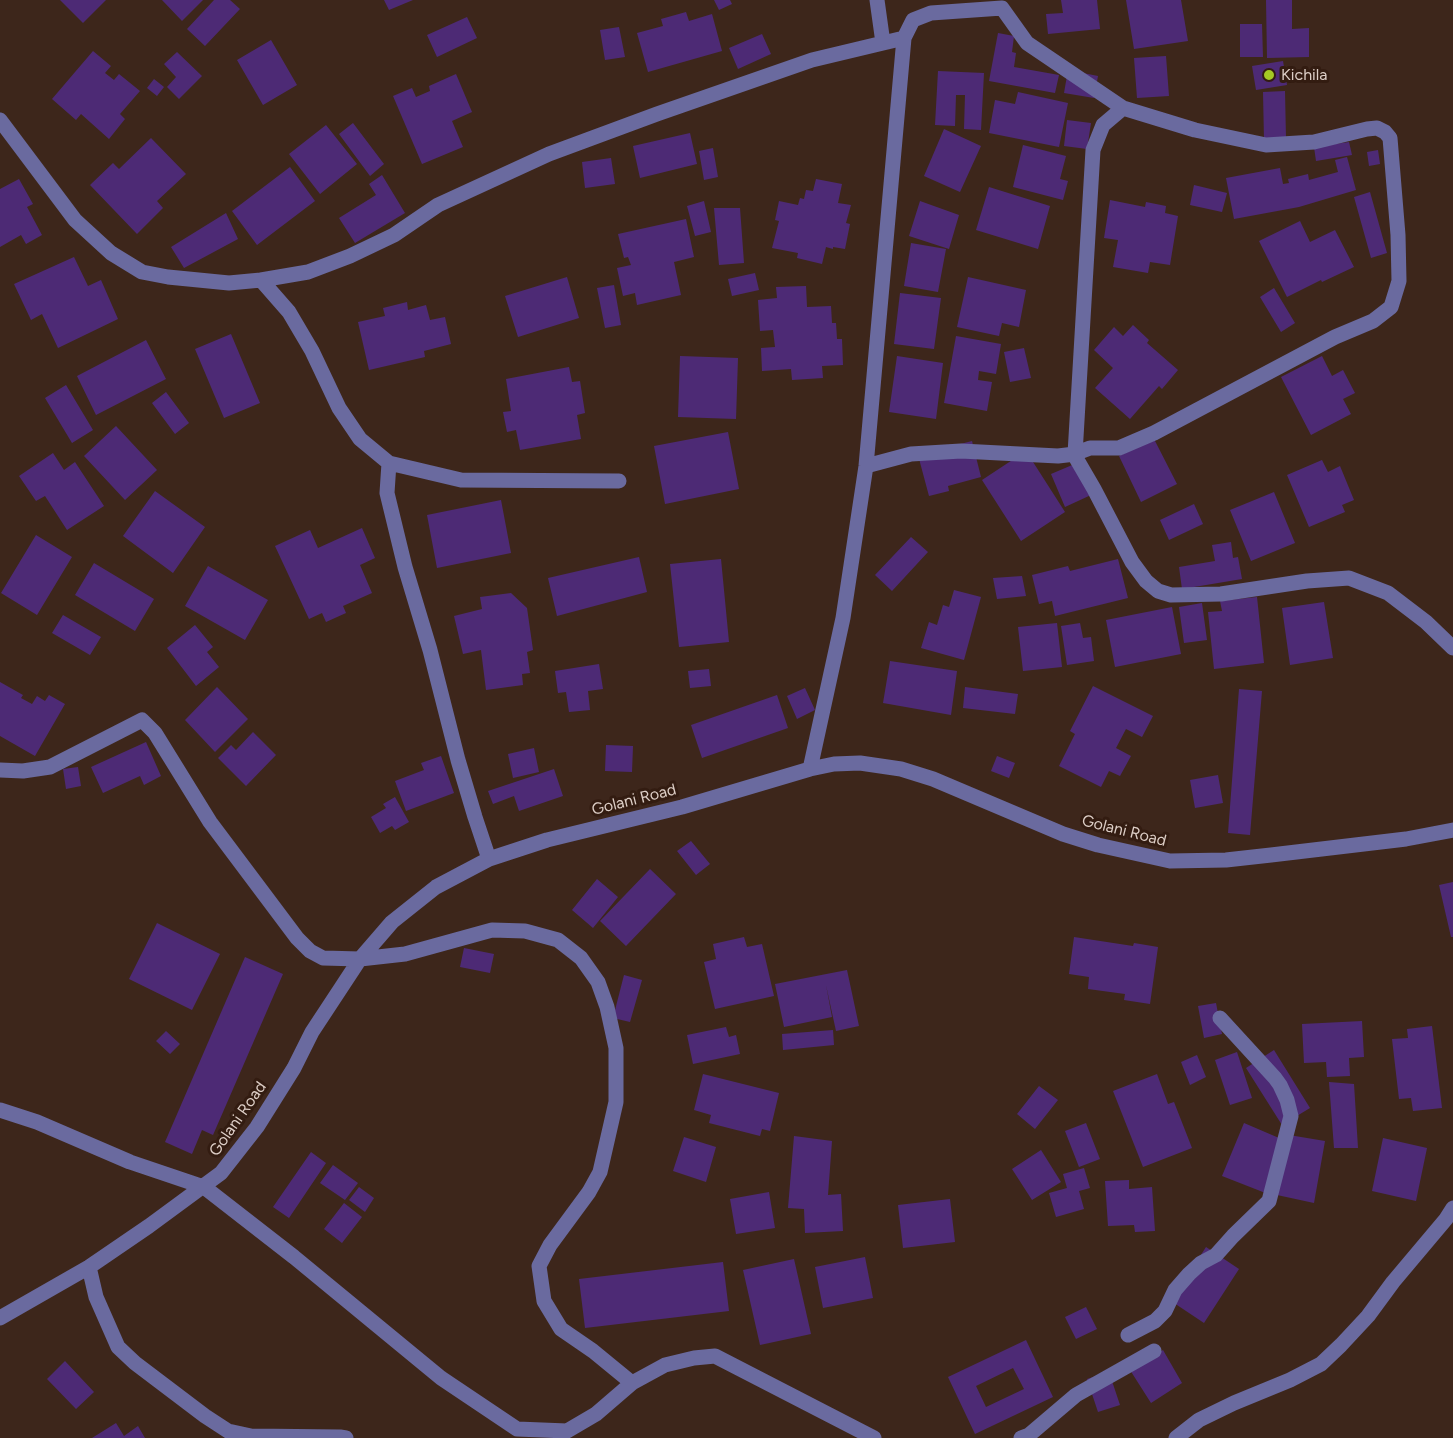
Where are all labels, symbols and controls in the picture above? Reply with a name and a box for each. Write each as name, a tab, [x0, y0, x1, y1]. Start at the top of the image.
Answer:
place label: Kichila	[1281, 65, 1327, 85]
marker: Kichila	[1262, 68, 1276, 82]
street label: Golani Road	[590, 780, 678, 820]
street label: Golani Road	[1080, 811, 1168, 851]
street label: Golani Road	[205, 1078, 271, 1160]

